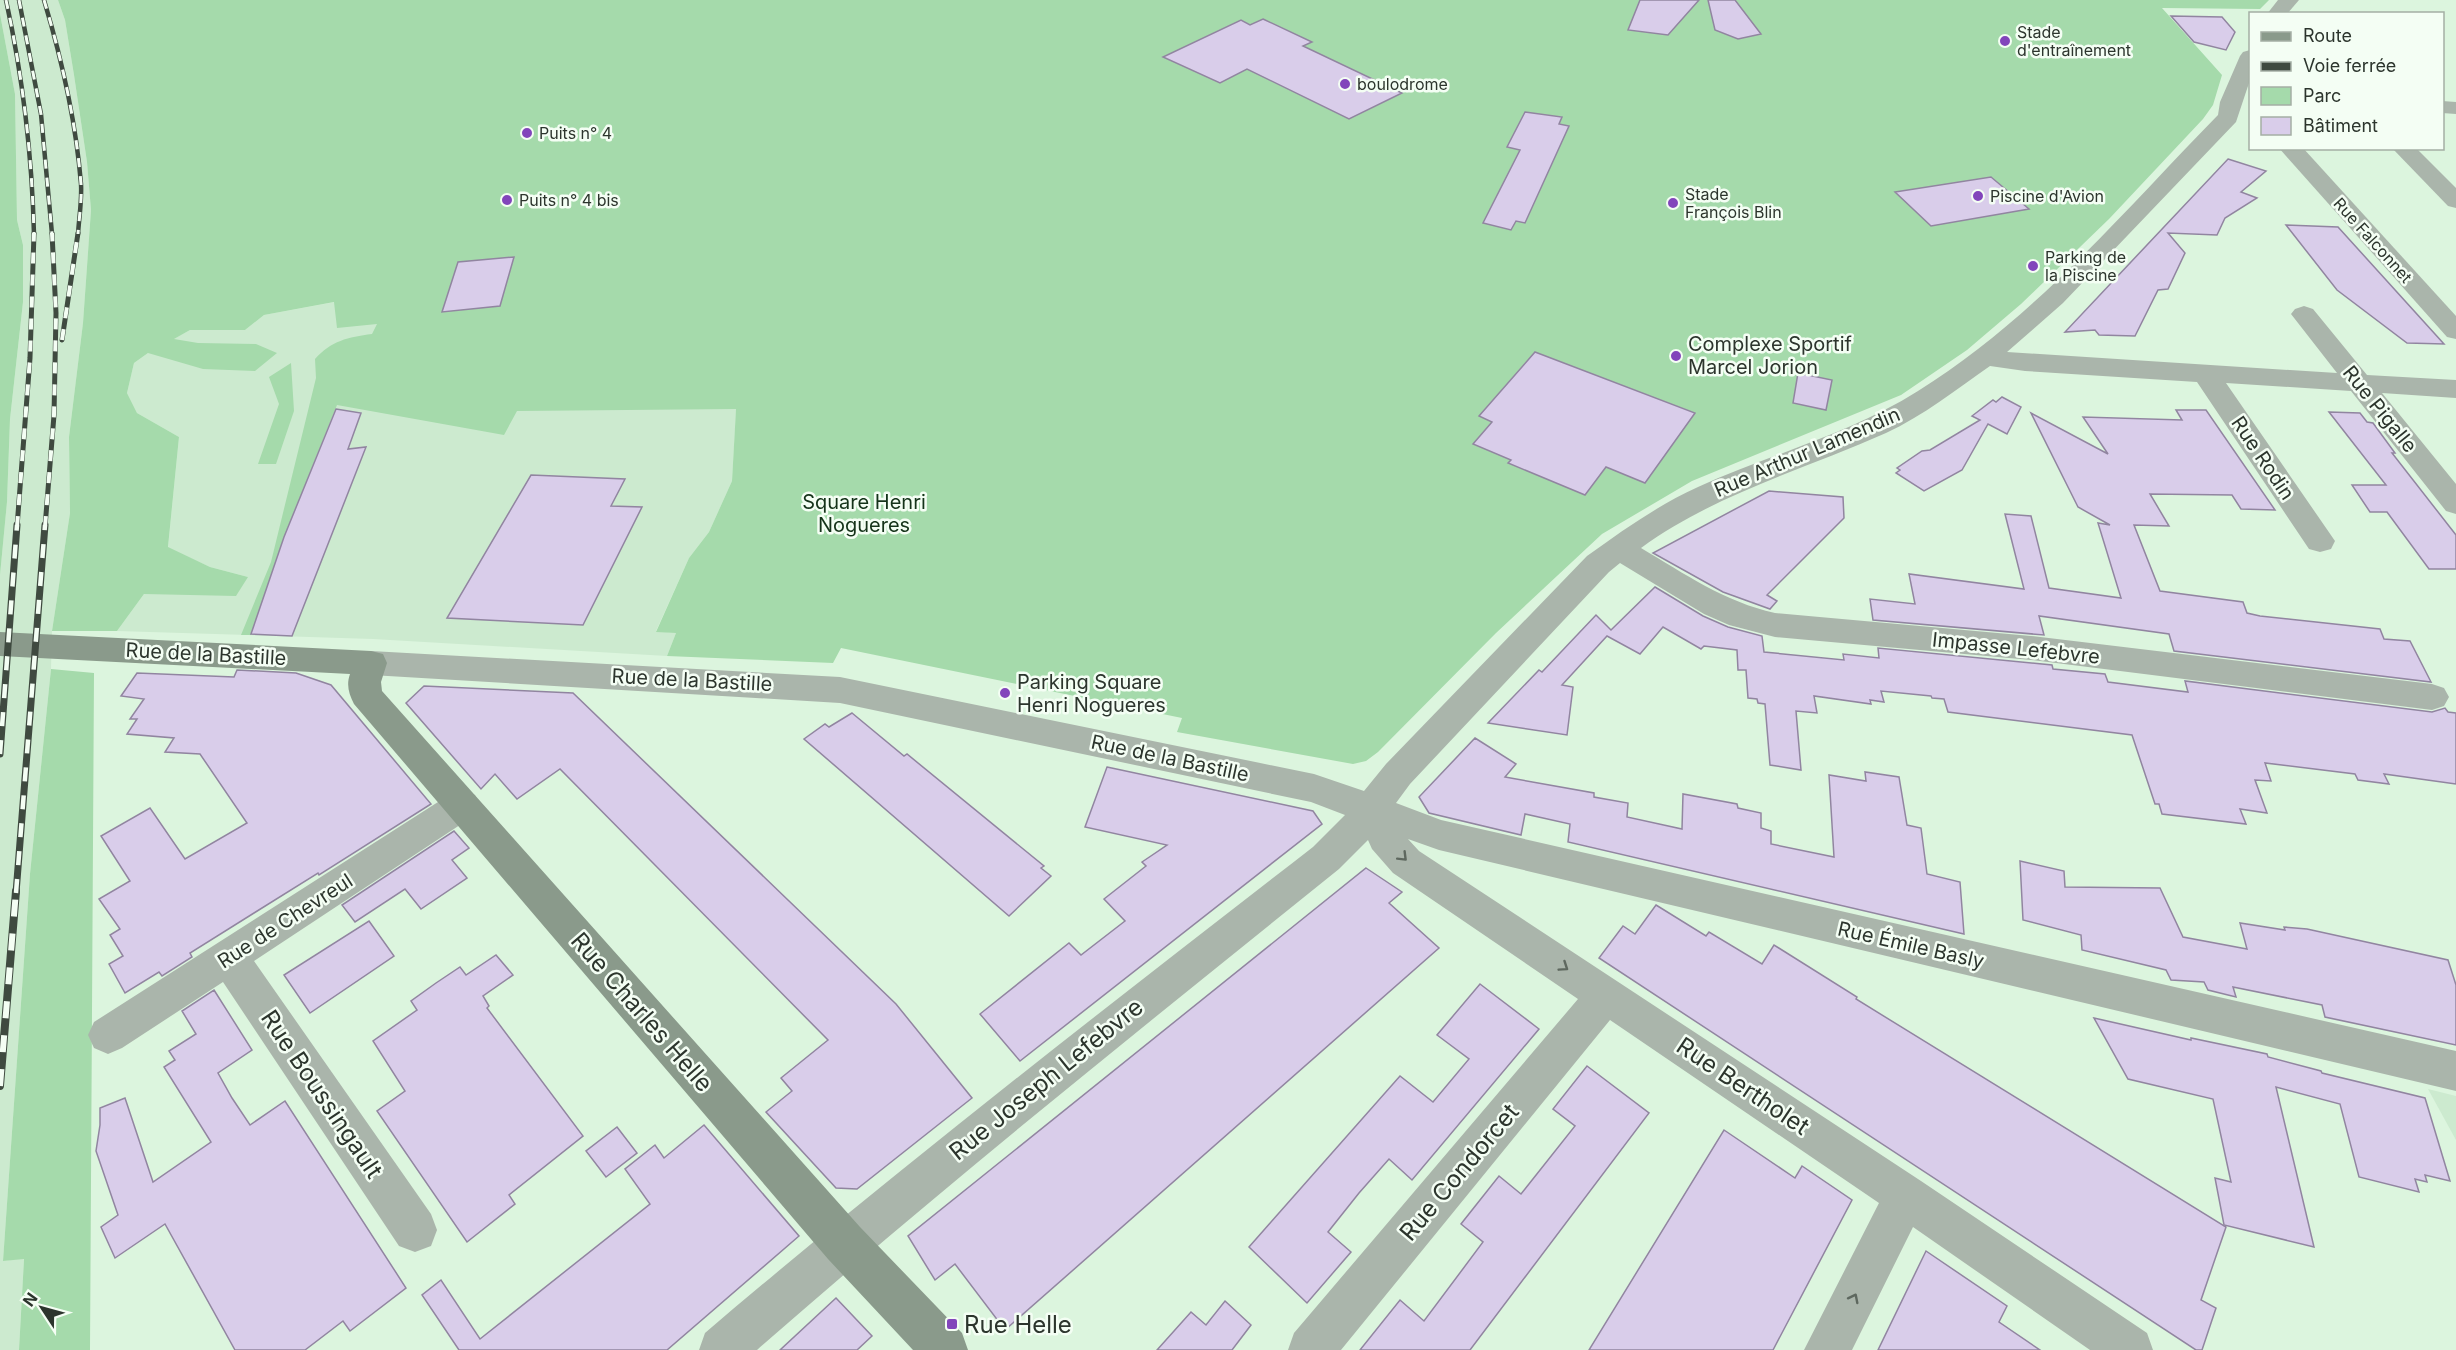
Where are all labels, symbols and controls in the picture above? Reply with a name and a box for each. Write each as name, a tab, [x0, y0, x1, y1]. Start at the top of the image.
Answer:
legend	[2249, 12, 2444, 150]
place label: Stade d'entraînement	[2017, 22, 2131, 60]
text: Route	[2303, 25, 2352, 46]
marker: Stade d'entraînement	[1998, 34, 2012, 48]
text: Voie ferrée	[2303, 55, 2396, 76]
place label: boulodrome	[1357, 74, 1448, 94]
marker: boulodrome	[1338, 77, 1352, 91]
text: Parc	[2303, 85, 2341, 106]
text: Bâtiment	[2303, 115, 2378, 136]
place label: Puits n° 4	[539, 123, 612, 143]
marker: Puits n° 4	[520, 126, 534, 140]
place label: Stade François Blin	[1685, 184, 1782, 222]
place label: Piscine d'Avion	[1990, 186, 2104, 206]
marker: Piscine d'Avion	[1971, 189, 1985, 203]
place label: Puits n° 4 bis	[519, 190, 619, 210]
marker: Puits n° 4 bis	[500, 193, 514, 207]
street label: Rue Falconnet	[2330, 193, 2416, 287]
marker: Stade François Blin	[1666, 196, 1680, 210]
place label: Parking de la Piscine	[2045, 247, 2126, 285]
marker: Parking de la Piscine	[2026, 259, 2040, 273]
place label: Complexe Sportif Marcel Jorion	[1688, 332, 1852, 379]
marker: Complexe Sportif Marcel Jorion	[1669, 349, 1683, 363]
street label: Rue Pigalle	[2338, 361, 2422, 457]
street label: Rue Arthur Lamendin	[1711, 402, 1903, 502]
street label: Rue Rodin	[2226, 412, 2300, 504]
park label: Square Henri Nogueres	[802, 490, 926, 537]
street label: Impasse Lefebvre	[1931, 627, 2101, 669]
street label: Rue de la Bastille	[125, 638, 287, 670]
street label: Rue de la Bastille	[611, 664, 773, 696]
place label: Parking Square Henri Nogueres	[1017, 670, 1166, 717]
marker: Parking Square Henri Nogueres	[998, 686, 1012, 700]
street label: Rue de la Bastille	[1089, 730, 1251, 786]
one-way arrow	[1396, 850, 1406, 861]
street label: Rue de Chevreul	[213, 868, 357, 974]
street label: Rue Émile Basly	[1835, 916, 1987, 974]
street label: Rue Charles Helle	[565, 926, 719, 1098]
one-way arrow	[1557, 959, 1568, 970]
street label: Rue Joseph Lefebvre	[943, 992, 1149, 1166]
street label: Rue Boussingault	[255, 1004, 389, 1184]
street label: Rue Bertholet	[1671, 1031, 1815, 1141]
street label: Rue Condorcet	[1393, 1098, 1525, 1246]
north arrow	[12, 1278, 72, 1338]
text: N	[18, 1288, 42, 1310]
one-way arrow	[1847, 1294, 1858, 1304]
place label: Rue Helle	[964, 1310, 1072, 1339]
marker: Rue Helle	[945, 1317, 959, 1331]

